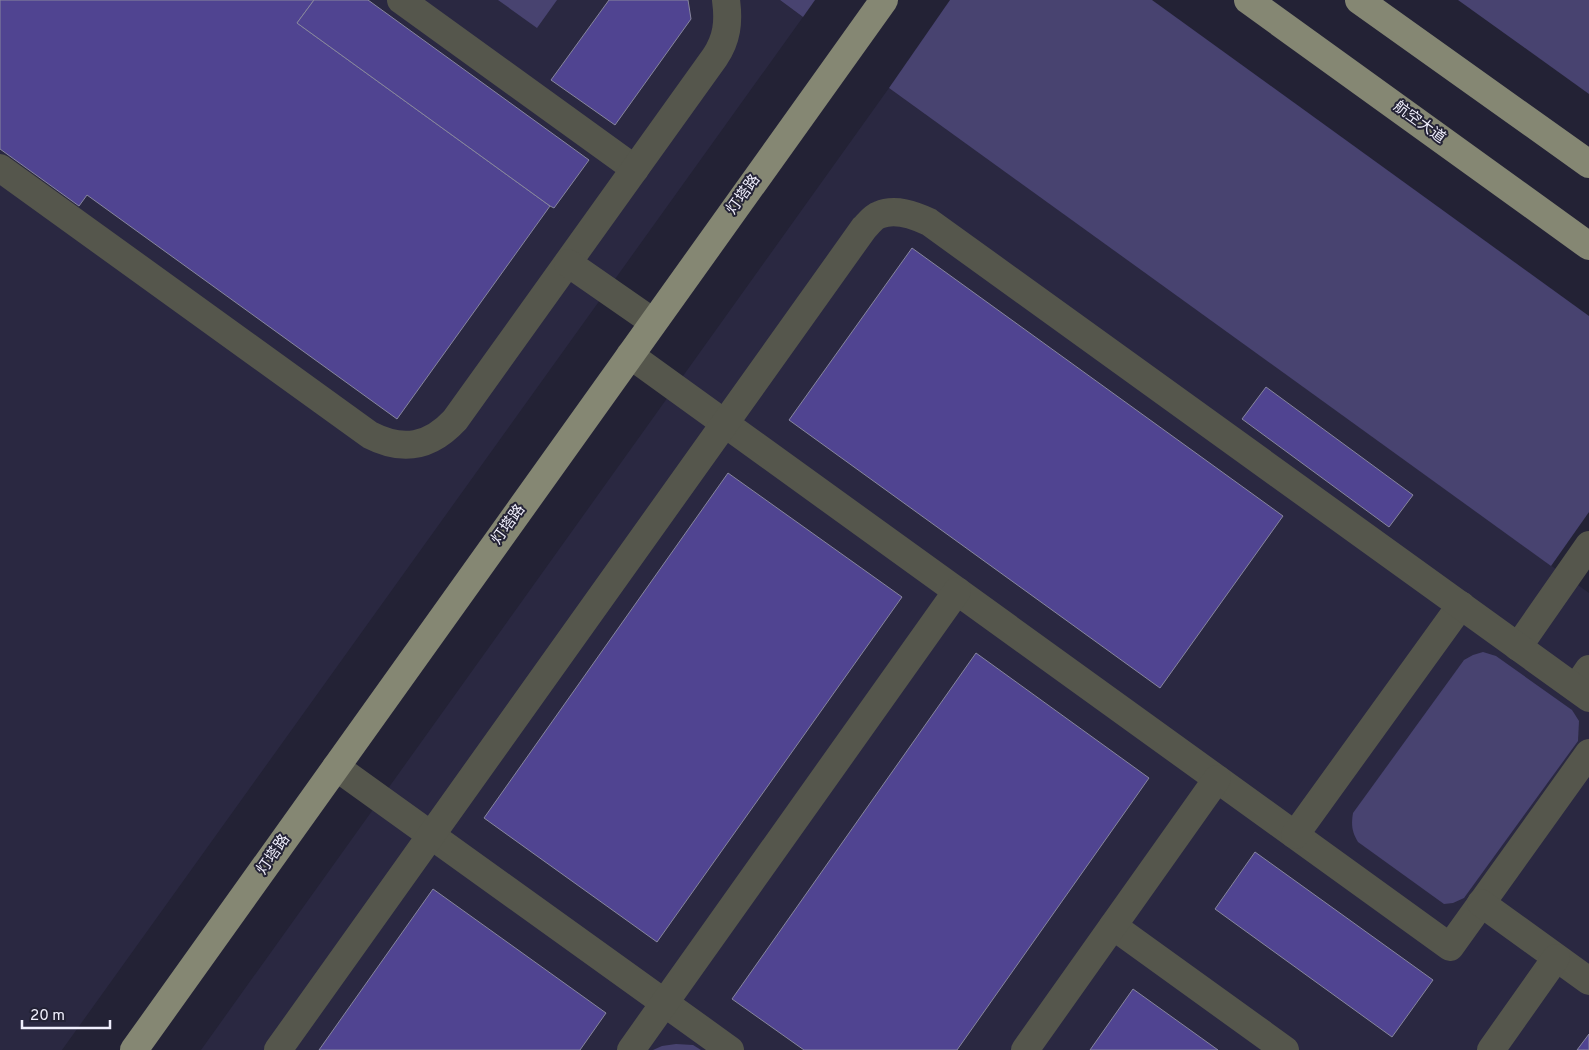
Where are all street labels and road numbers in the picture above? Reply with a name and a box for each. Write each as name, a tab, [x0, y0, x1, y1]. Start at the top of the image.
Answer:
street label: 航空大道	[1389, 98, 1449, 148]
street label: 灯塔路	[723, 171, 765, 219]
street label: 灯塔路	[488, 501, 530, 549]
street label: 灯塔路	[253, 831, 295, 879]

